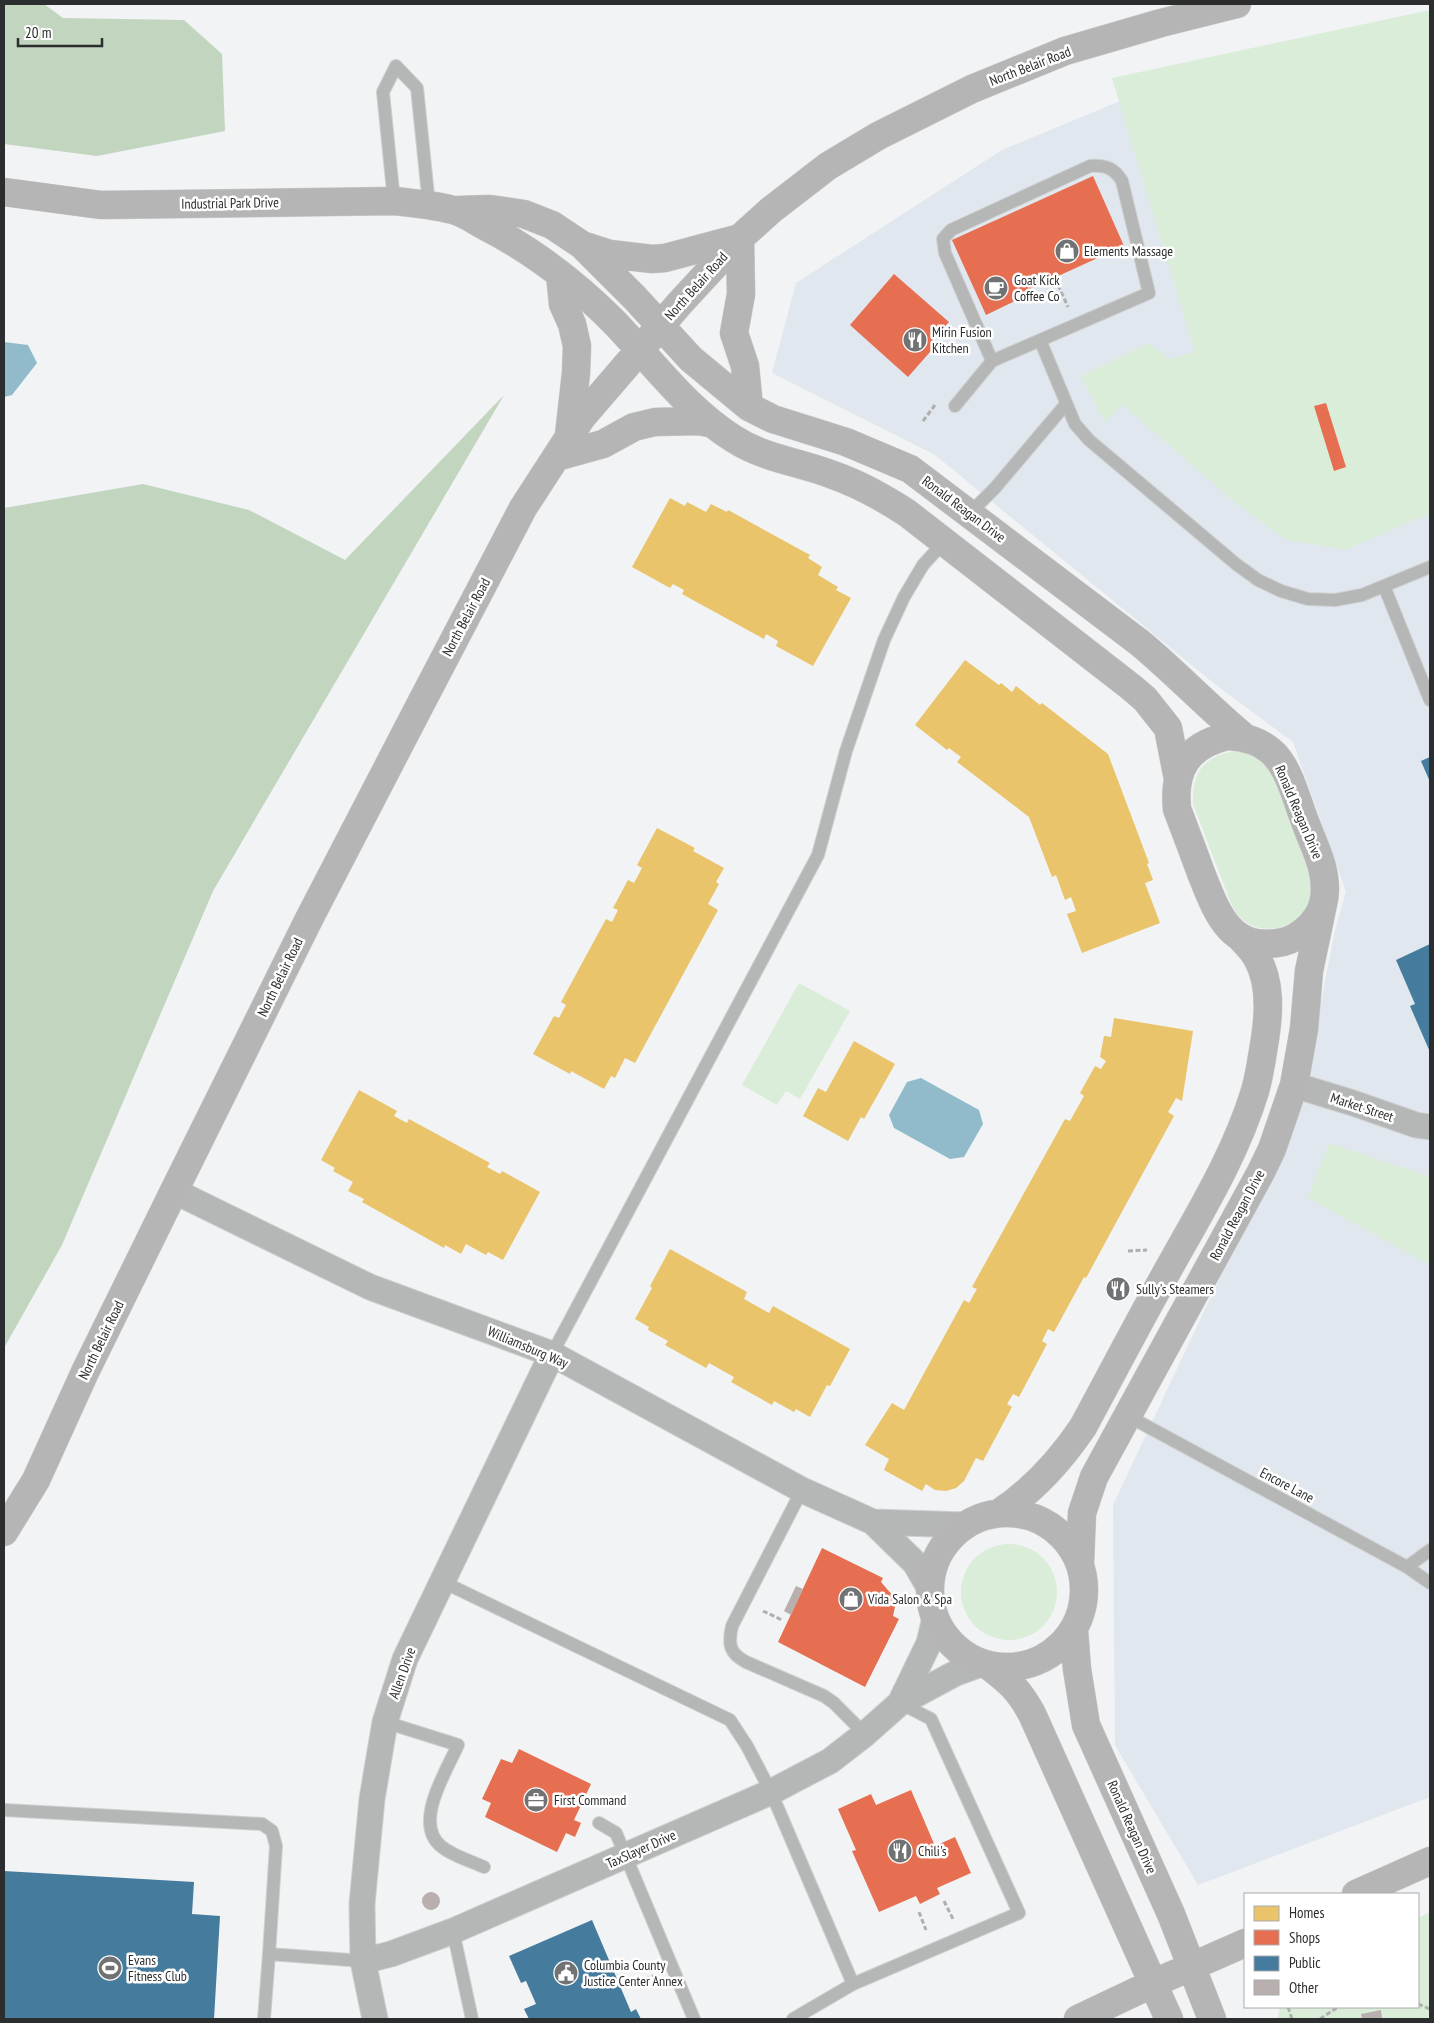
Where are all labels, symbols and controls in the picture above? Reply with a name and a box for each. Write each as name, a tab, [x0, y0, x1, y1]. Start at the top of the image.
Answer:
scale bar	[18, 15, 101, 47]
text: 20 m	[25, 23, 51, 42]
street label: North Belair Road	[987, 42, 1073, 90]
street label: Industrial Park Drive	[181, 193, 279, 213]
shop icon: Elements Massage	[1054, 238, 1080, 264]
place label: Elements Massage	[1084, 242, 1173, 260]
street label: North Belair Road	[661, 248, 731, 324]
place label: Goat Kick Coffee Co	[1014, 271, 1060, 305]
cafe icon: Goat Kick Coffee Co	[983, 275, 1009, 301]
place label: Mirin Fusion Kitchen	[932, 323, 992, 357]
restaurant icon: Mirin Fusion Kitchen	[902, 327, 928, 353]
street label: Ronald Reagan Drive	[919, 472, 1010, 546]
street label: North Belair Road	[438, 575, 494, 659]
street label: Ronald Reagan Drive	[1271, 762, 1327, 862]
street label: North Belair Road	[253, 935, 307, 1019]
street label: Market Street	[1328, 1088, 1396, 1126]
street label: Ronald Reagan Drive	[1206, 1166, 1269, 1263]
restaurant icon: Sully's Steamers	[1105, 1276, 1131, 1302]
place label: Sully's Steamers	[1136, 1280, 1214, 1298]
street label: North Belair Road	[74, 1298, 128, 1382]
street label: Williamsburg Way	[485, 1322, 572, 1372]
street label: Encore Lane	[1257, 1463, 1317, 1507]
shop icon: Vida Salon & Spa	[838, 1586, 864, 1612]
place label: Vida Salon & Spa	[867, 1590, 952, 1608]
street label: Allen Drive	[384, 1645, 420, 1701]
street label: Ronald Reagan Drive	[1103, 1778, 1161, 1877]
office icon: First Command	[523, 1787, 549, 1813]
place label: First Command	[554, 1791, 626, 1809]
street label: TaxSlayer Drive	[603, 1826, 679, 1872]
restaurant icon: Chili's	[887, 1838, 913, 1864]
place label: Chili's	[918, 1842, 947, 1860]
legend	[1244, 1893, 1419, 2008]
text: Homes	[1289, 1903, 1325, 1922]
text: Shops	[1289, 1928, 1320, 1947]
place label: Evans Fitness Club	[128, 1951, 187, 1985]
text: Public	[1289, 1953, 1321, 1972]
sports icon: Evans Fitness Club	[97, 1955, 123, 1981]
place label: Columbia County Justice Center Annex	[583, 1956, 683, 1990]
public building icon: Columbia County Justice Center Annex	[553, 1960, 579, 1986]
text: Other	[1289, 1978, 1319, 1997]

